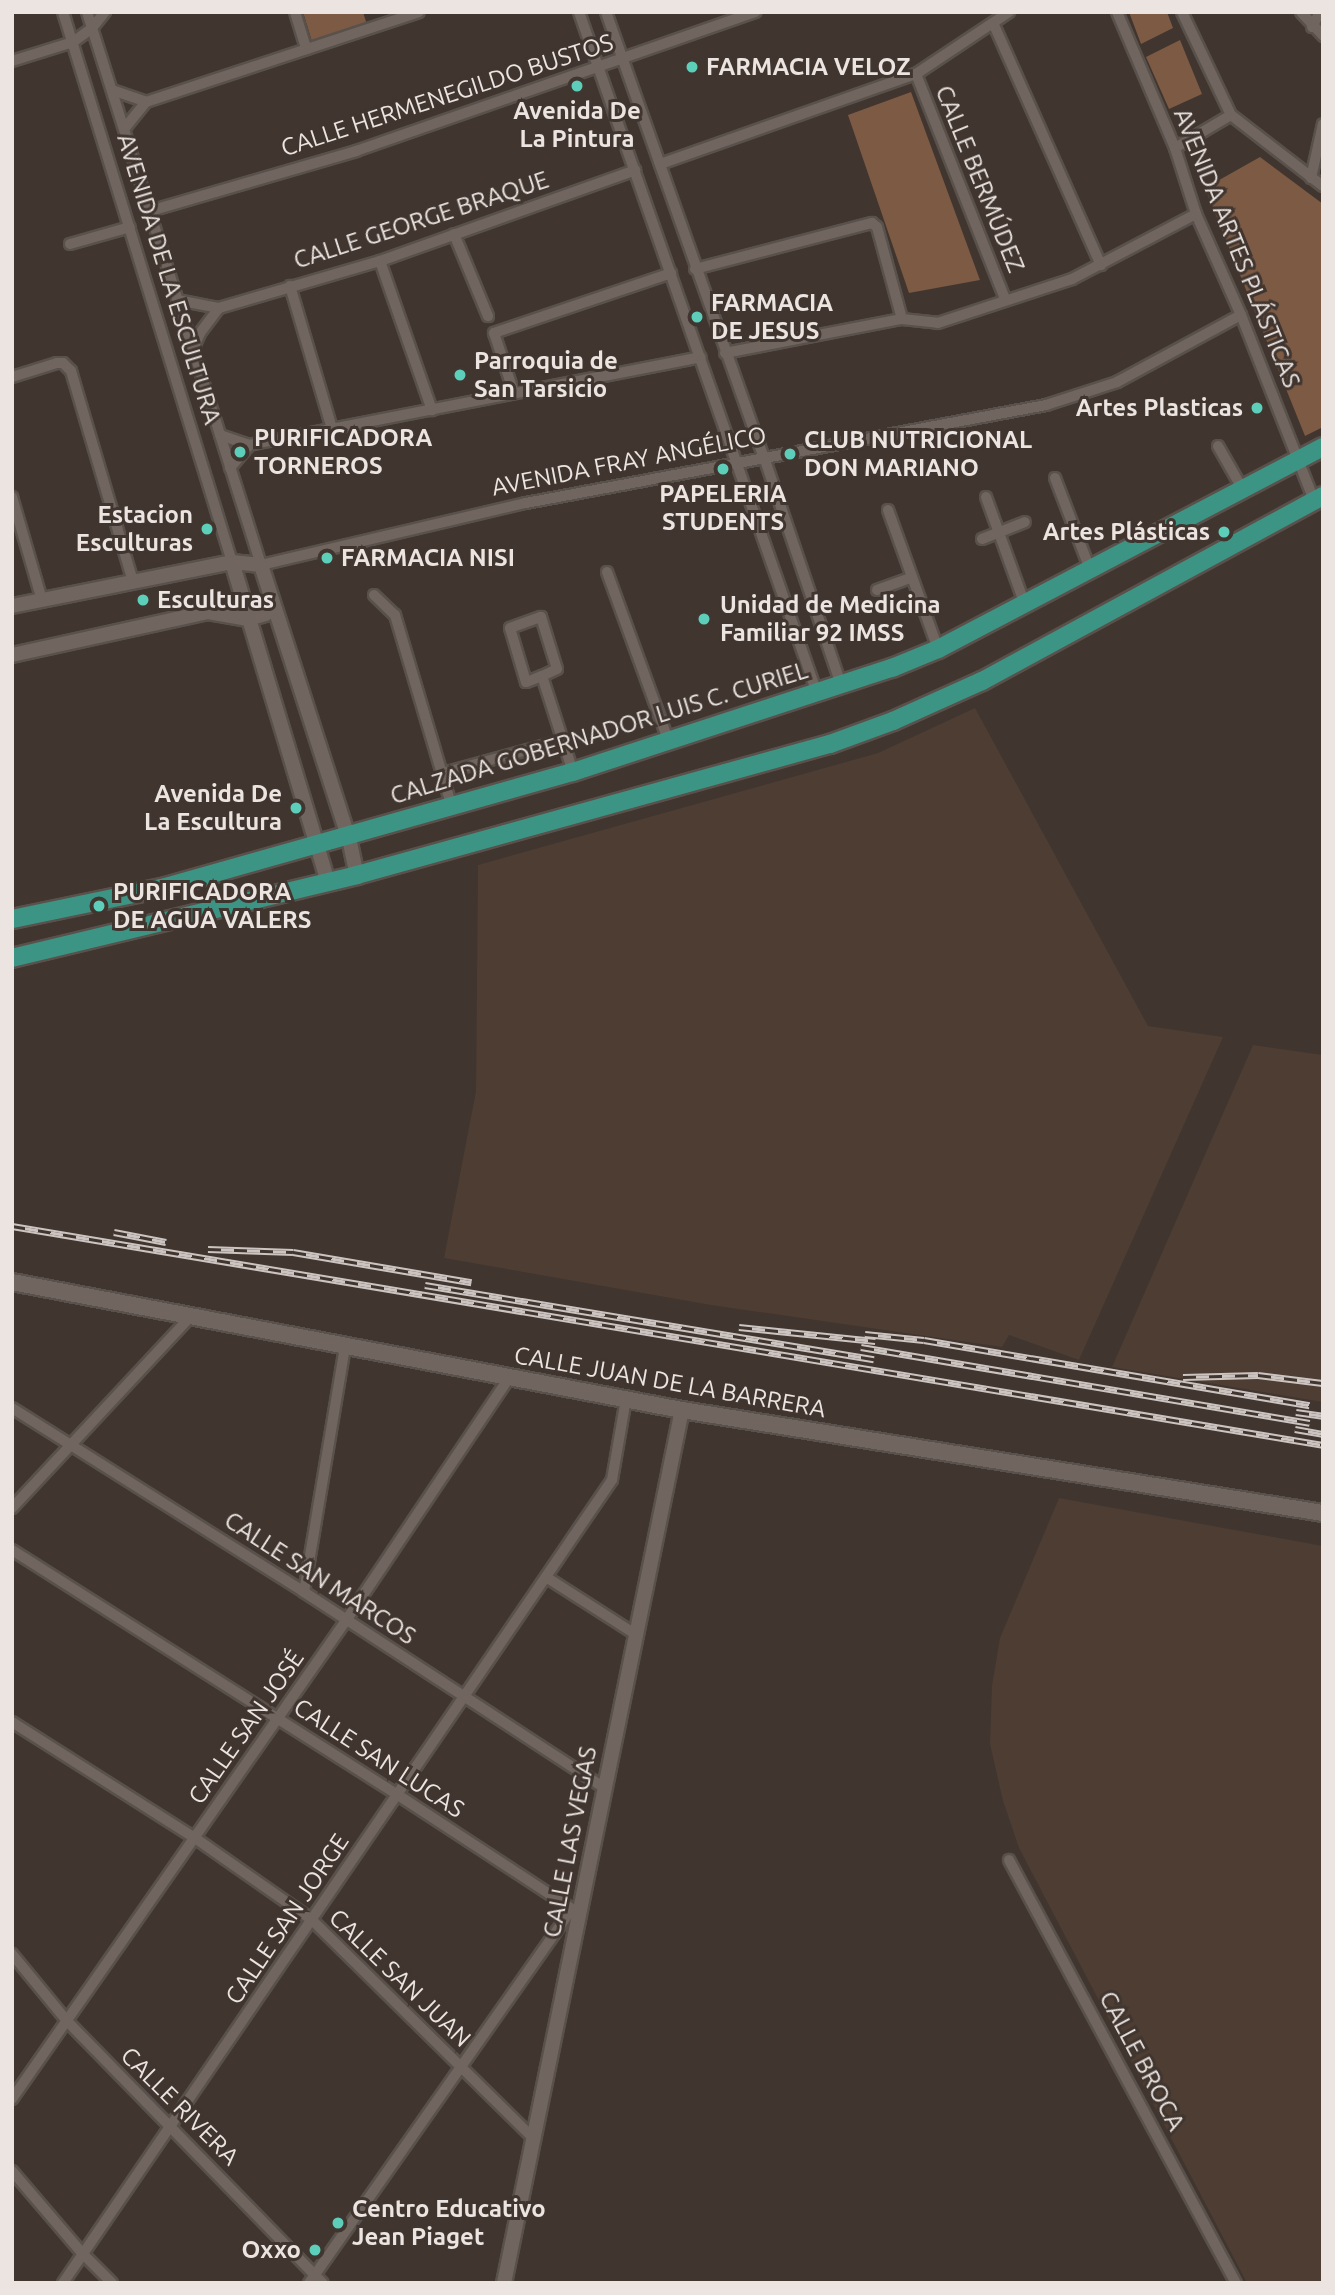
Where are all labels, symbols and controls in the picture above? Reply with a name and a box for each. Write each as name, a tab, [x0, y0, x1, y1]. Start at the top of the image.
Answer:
street label: CALLE HERMENEGILDO BUSTOS	[277, 28, 617, 162]
place label: FARMACIA VELOZ	[706, 53, 911, 81]
marker: FARMACIA VELOZ	[684, 59, 700, 75]
marker: Avenida De La Pintura	[569, 78, 585, 94]
street label: CALLE BERMÚDEZ	[929, 81, 1031, 277]
place label: Avenida De La Pintura	[513, 97, 641, 153]
street label: AVENIDA ARTES PLÁSTICAS	[1168, 104, 1306, 392]
street label: AVENIDA DE LA ESCULTURA	[111, 130, 227, 428]
street label: CALLE GEORGE BRAQUE	[290, 165, 552, 275]
place label: FARMACIA DE JESUS	[711, 289, 833, 345]
marker: FARMACIA DE JESUS	[689, 309, 705, 325]
place label: Parroquia de San Tarsicio	[474, 347, 618, 403]
marker: Parroquia de San Tarsicio	[452, 367, 468, 383]
place label: Artes Plasticas	[1076, 394, 1243, 422]
marker: Artes Plasticas	[1249, 400, 1265, 416]
street label: AVENIDA FRAY ANGÉLICO	[489, 420, 769, 502]
place label: PURIFICADORA TORNEROS	[254, 424, 432, 480]
place label: CLUB NUTRICIONAL DON MARIANO	[804, 426, 1032, 482]
marker: PURIFICADORA TORNEROS	[232, 444, 248, 460]
marker: CLUB NUTRICIONAL DON MARIANO	[782, 446, 798, 462]
marker: PAPELERIA STUDENTS	[715, 461, 731, 477]
place label: PAPELERIA STUDENTS	[659, 480, 787, 536]
place label: Estacion Esculturas	[76, 501, 193, 557]
place label: Artes Plásticas	[1043, 518, 1210, 546]
marker: Estacion Esculturas	[199, 521, 215, 537]
marker: Artes Plásticas	[1216, 524, 1232, 540]
place label: FARMACIA NISI	[341, 544, 515, 572]
marker: FARMACIA NISI	[319, 550, 335, 566]
place label: Esculturas	[157, 586, 274, 614]
place label: Unidad de Medicina Familiar 92 IMSS	[720, 591, 941, 647]
marker: Esculturas	[135, 592, 151, 608]
marker: Unidad de Medicina Familiar 92 IMSS	[694, 609, 714, 629]
street label: CALZADA GOBERNADOR LUIS C. CURIEL	[387, 656, 811, 810]
place label: Avenida De La Escultura	[144, 780, 282, 836]
marker: Avenida De La Escultura	[288, 800, 304, 816]
place label: PURIFICADORA DE AGUA VALERS	[113, 878, 311, 934]
marker: PURIFICADORA DE AGUA VALERS	[91, 898, 107, 914]
street label: CALLE JUAN DE LA BARRERA	[512, 1340, 828, 1424]
street label: CALLE SAN MARCOS	[219, 1505, 421, 1651]
street label: CALLE SAN JOSÉ	[182, 1644, 310, 1810]
street label: CALLE SAN LUCAS	[288, 1692, 470, 1824]
street label: CALLE LAS VEGAS	[537, 1744, 603, 1940]
street label: CALLE SAN JORGE	[219, 1828, 355, 2010]
street label: CALLE SAN JUAN	[323, 1903, 477, 2053]
street label: CALLE BROCA	[1093, 1986, 1191, 2136]
street label: CALLE RIVERA	[115, 2041, 245, 2171]
place label: Centro Educativo Jean Piaget	[352, 2195, 546, 2251]
marker: Centro Educativo Jean Piaget	[330, 2215, 346, 2231]
place label: Oxxo	[241, 2236, 301, 2264]
marker: Oxxo	[307, 2242, 323, 2258]

